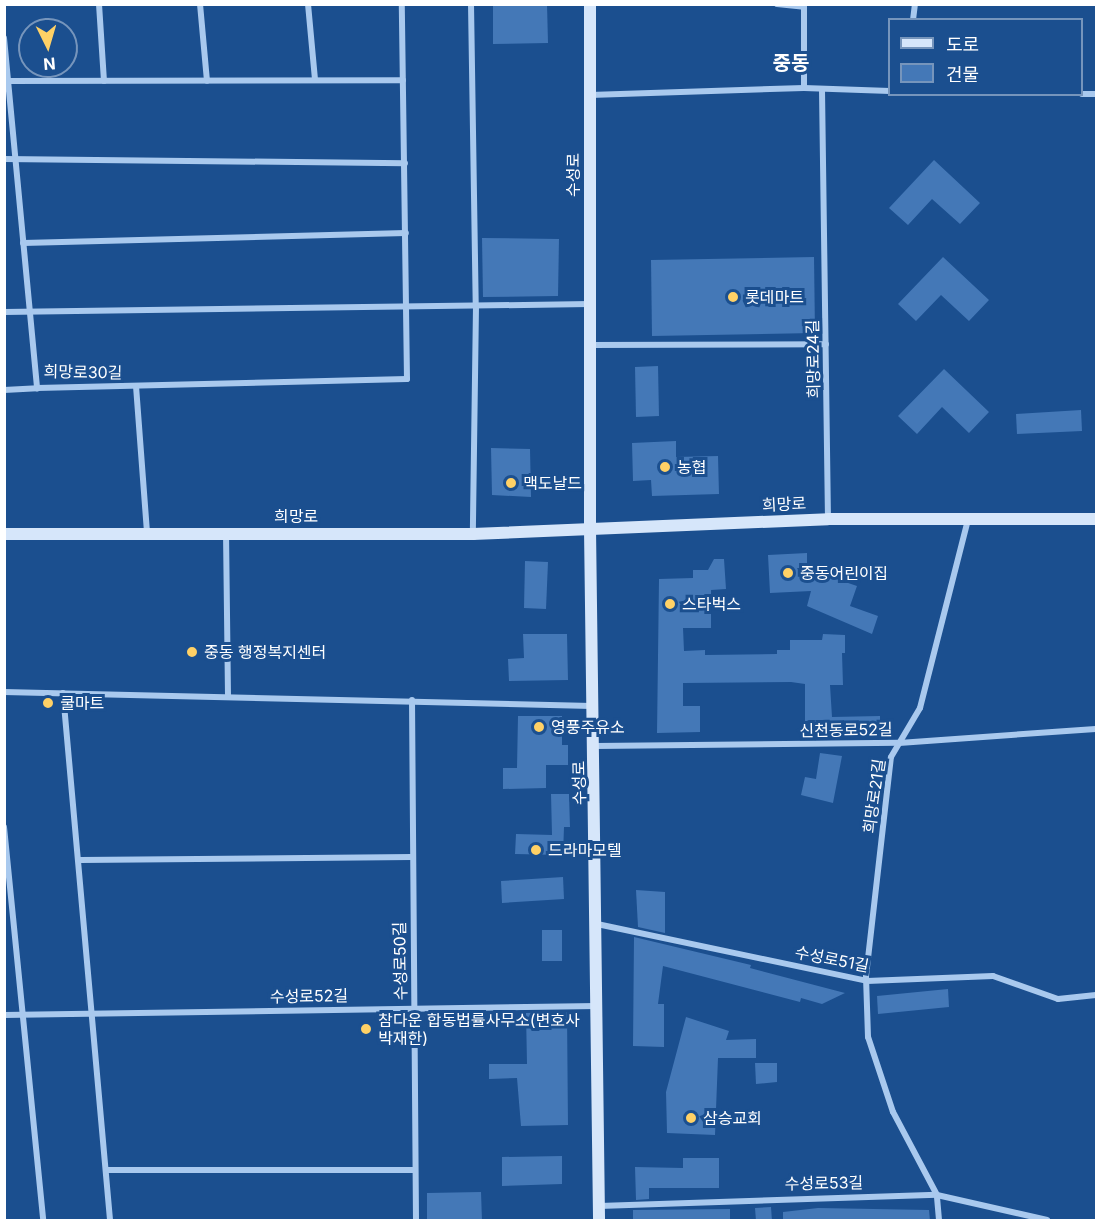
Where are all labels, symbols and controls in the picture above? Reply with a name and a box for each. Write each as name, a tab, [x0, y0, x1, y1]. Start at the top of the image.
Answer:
north arrow	[18, 18, 78, 78]
legend	[888, 18, 1083, 96]
text: 도로	[946, 34, 979, 55]
district label: 중동	[773, 51, 809, 75]
text: N	[42, 53, 56, 74]
text: 건물	[946, 64, 979, 85]
street label: 수성로	[563, 153, 583, 197]
place label: 롯데마트	[745, 287, 804, 307]
marker: 롯데마트	[726, 290, 740, 304]
street label: 희망로24길	[803, 319, 823, 399]
street label: 희망로30길	[43, 362, 123, 382]
place label: 농협	[677, 457, 706, 477]
marker: 농협	[658, 460, 672, 474]
place label: 맥도날드	[523, 473, 582, 493]
marker: 맥도날드	[504, 476, 518, 490]
street label: 희망로	[761, 493, 807, 515]
street label: 희망로	[274, 506, 318, 526]
place label: 중동어린이집	[800, 563, 888, 583]
marker: 중동어린이집	[781, 566, 795, 580]
place label: 스타벅스	[682, 594, 741, 614]
marker: 스타벅스	[663, 597, 677, 611]
place label: 중동 행정복지센터	[204, 642, 326, 662]
marker: 중동 행정복지센터	[185, 645, 199, 659]
place label: 쿨마트	[60, 693, 104, 713]
marker: 쿨마트	[41, 696, 55, 710]
place label: 영풍주유소	[551, 717, 625, 737]
marker: 영풍주유소	[532, 720, 546, 734]
street label: 신천동로52길	[799, 720, 893, 740]
street label: 희망로21길	[859, 757, 889, 835]
street label: 수성로	[569, 761, 589, 805]
place label: 드라마모텔	[548, 840, 622, 860]
marker: 드라마모텔	[529, 843, 543, 857]
street label: 수성로50길	[390, 921, 410, 1001]
street label: 수성로51길	[793, 942, 871, 976]
street label: 수성로52길	[270, 986, 348, 1006]
place label: 참다운 합동법률사무소(변호사 박재한)	[378, 1010, 580, 1048]
marker: 참다운 합동법률사무소(변호사 박재한)	[359, 1022, 373, 1036]
place label: 삼승교회	[703, 1108, 762, 1128]
marker: 삼승교회	[684, 1111, 698, 1125]
street label: 수성로53길	[785, 1173, 863, 1193]

